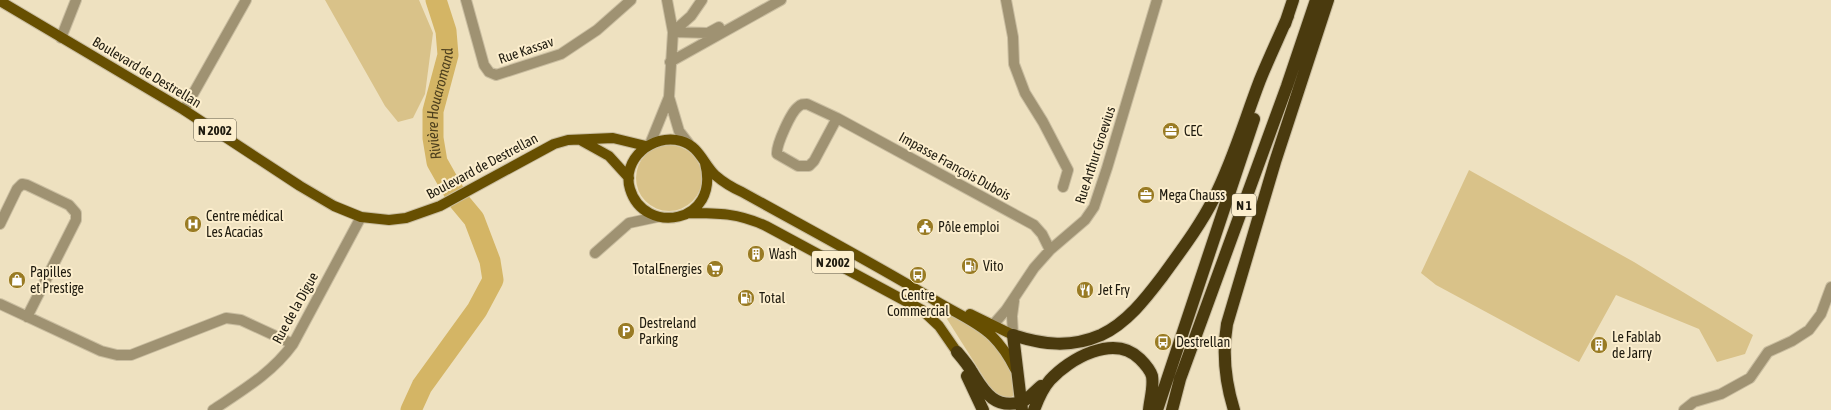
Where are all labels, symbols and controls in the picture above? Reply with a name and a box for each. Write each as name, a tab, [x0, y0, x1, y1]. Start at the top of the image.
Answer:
street label: Boulevard de Destrellan	[90, 33, 204, 111]
street label: Rue Kassav	[496, 33, 556, 67]
water label: Rivière Houaromand	[424, 47, 456, 161]
street label: Rue Arthur Groevius	[1072, 104, 1118, 206]
road number: N 2002	[194, 119, 236, 141]
office icon: CEC	[1161, 121, 1181, 141]
place label: CEC	[1184, 123, 1203, 139]
street label: Impasse François Dubois	[896, 129, 1014, 203]
street label: Boulevard de Destrellan	[424, 130, 540, 202]
office icon: Mega Chauss	[1136, 185, 1156, 205]
place label: Mega Chauss	[1159, 187, 1225, 203]
road number: N 1	[1232, 194, 1256, 216]
place label: Centre médical Les Acacias	[206, 208, 284, 240]
hospital icon: Centre médical Les Acacias	[183, 214, 203, 234]
public building icon: Pôle emploi	[915, 217, 935, 237]
place label: Pôle emploi	[938, 219, 1000, 235]
building icon: Wash	[746, 244, 766, 264]
place label: Wash	[769, 246, 797, 262]
road number: N 2002	[812, 251, 854, 273]
fuel station icon: Vito	[960, 256, 980, 276]
place label: Vito	[983, 258, 1004, 274]
supermarket icon: TotalEnergies	[705, 259, 725, 279]
place label: TotalEnergies	[633, 261, 702, 277]
place label: Papilles et Prestige	[30, 264, 84, 296]
bus stop icon: Centre Commercial	[908, 265, 928, 285]
street label: Rue de la Digue	[269, 269, 321, 347]
shop icon: Papilles et Prestige	[7, 270, 27, 290]
restaurant icon: Jet Fry	[1075, 280, 1095, 300]
place label: Jet Fry	[1098, 282, 1130, 298]
place label: Centre Commercial	[887, 287, 949, 319]
fuel station icon: Total	[736, 288, 756, 308]
place label: Total	[759, 290, 785, 306]
place label: Destreland Parking	[639, 315, 696, 347]
parking icon: Destreland Parking	[616, 321, 636, 341]
place label: Le Fablab de Jarry	[1612, 329, 1661, 361]
bus stop icon: Destrellan	[1153, 332, 1173, 352]
place label: Destrellan	[1176, 334, 1230, 350]
building icon: Le Fablab de Jarry	[1589, 335, 1609, 355]

